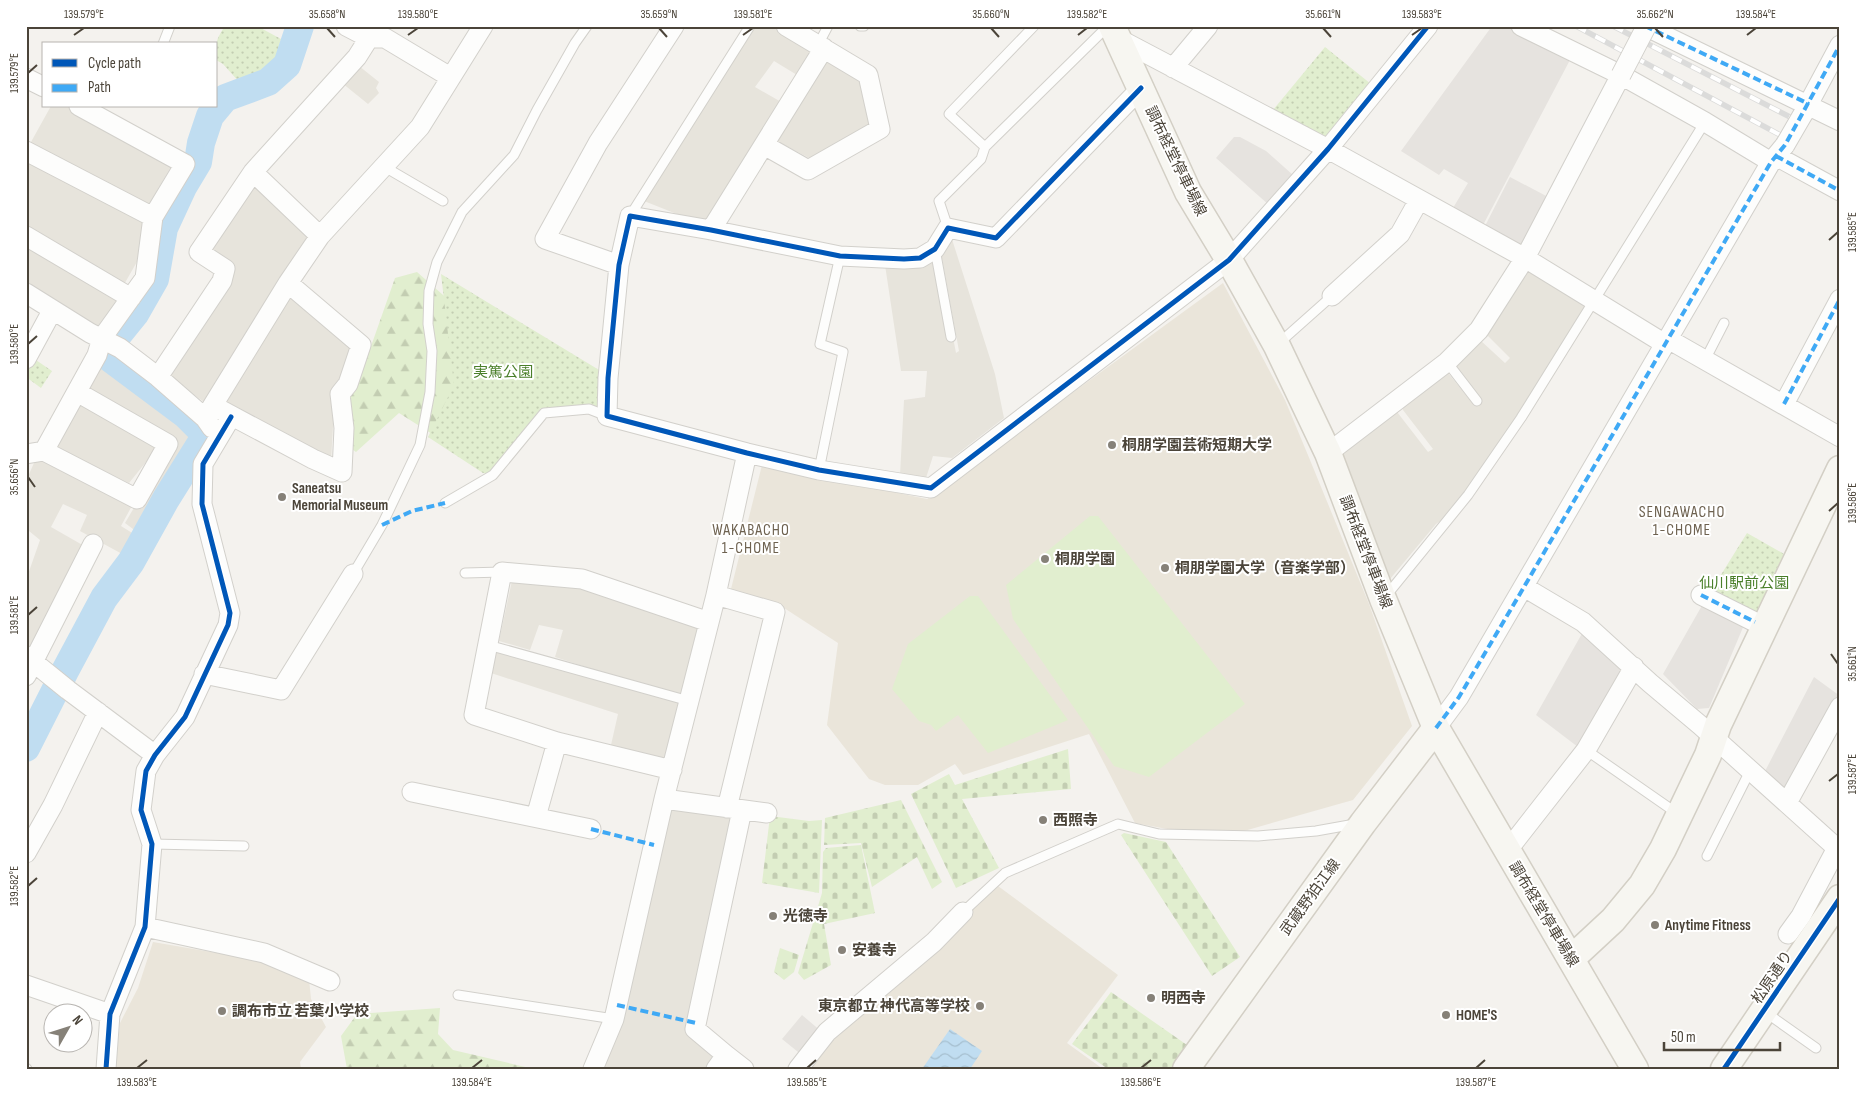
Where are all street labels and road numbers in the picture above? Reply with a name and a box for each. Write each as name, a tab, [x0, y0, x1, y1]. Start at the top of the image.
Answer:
street label: 調布経堂停車場線	[1141, 103, 1210, 219]
street label: 調布経堂停車場線	[1335, 493, 1396, 612]
street label: 武蔵野狛江線	[1276, 855, 1345, 939]
street label: 調布経堂停車場線	[1505, 858, 1583, 971]
street label: 松原通り	[1748, 947, 1797, 1007]

